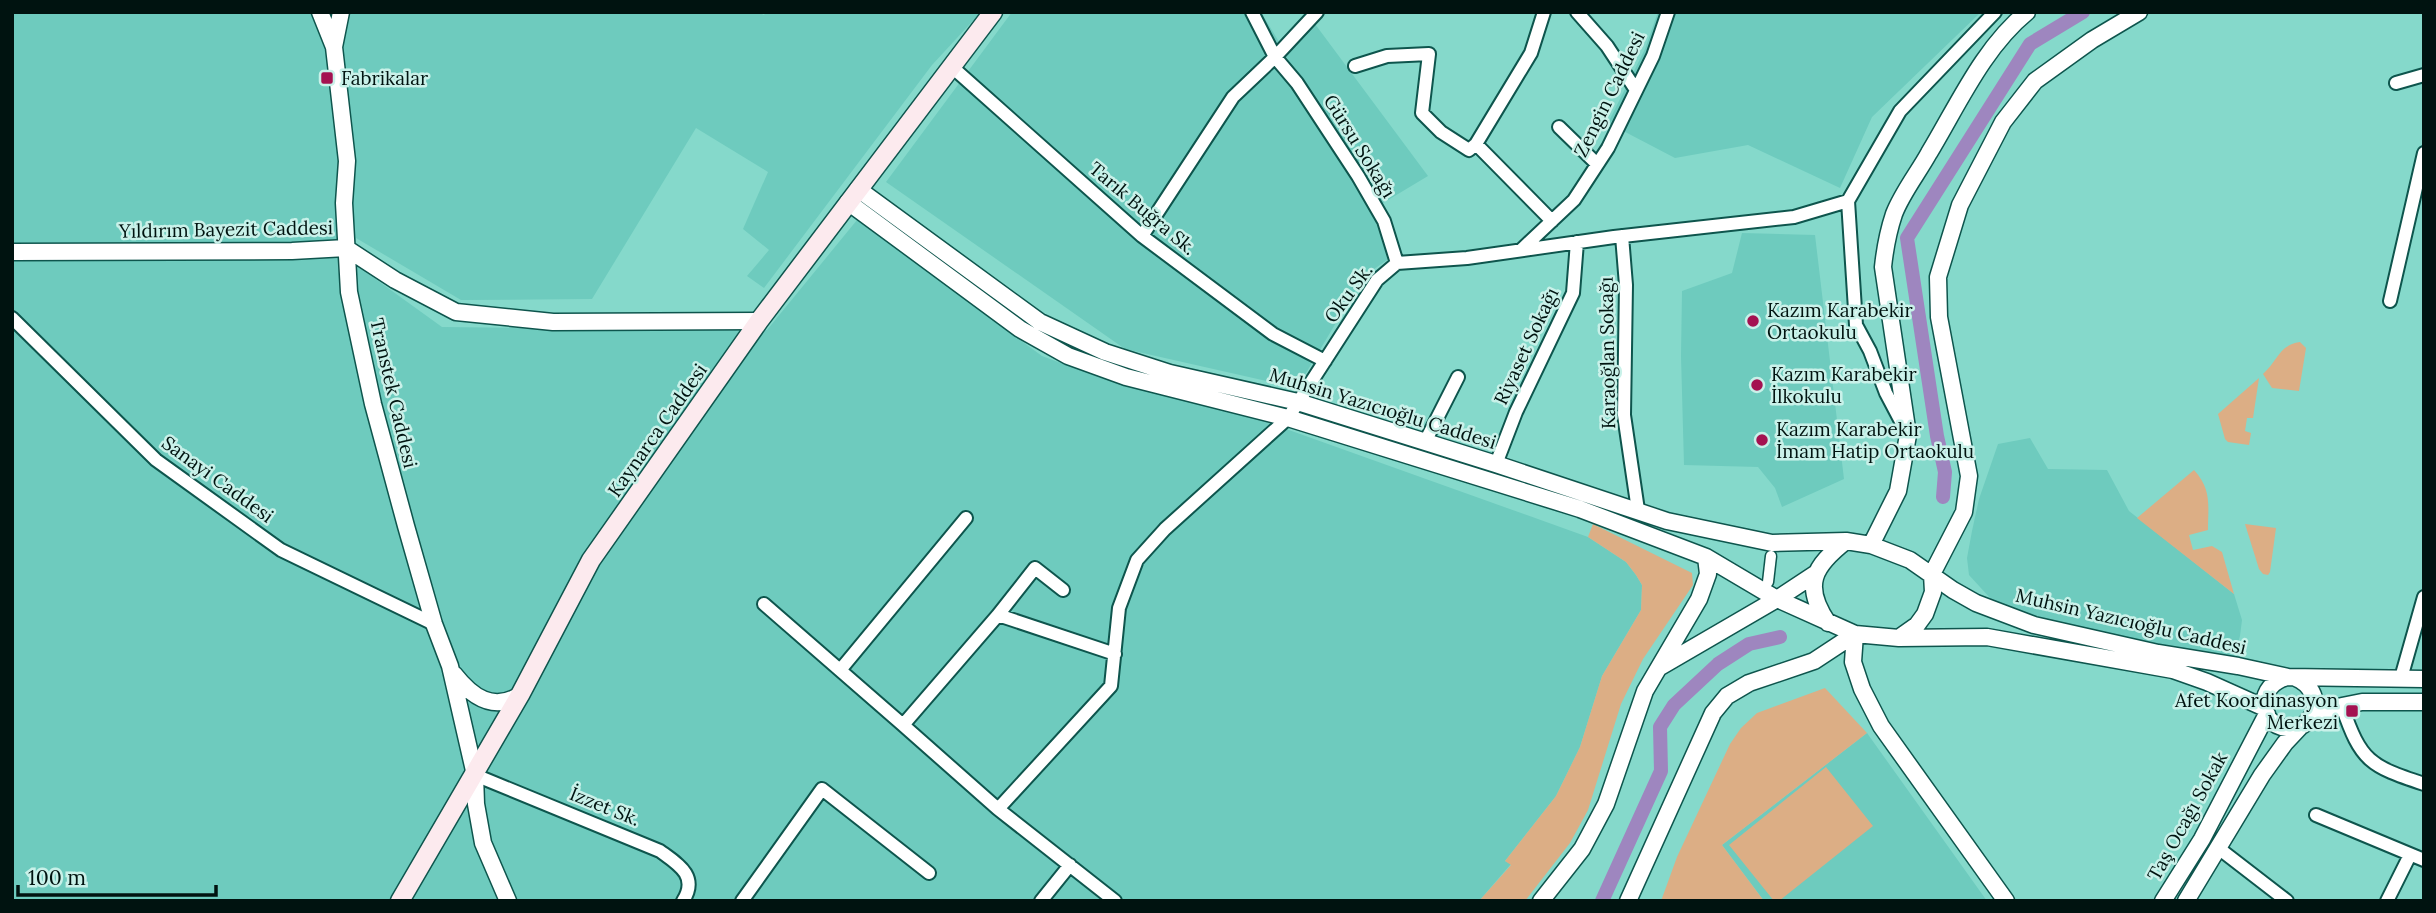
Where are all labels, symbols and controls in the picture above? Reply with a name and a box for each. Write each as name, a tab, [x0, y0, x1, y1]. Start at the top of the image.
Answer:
street label: Zengin Caddesi	[1568, 27, 1650, 161]
place label: Fabrikalar	[341, 66, 429, 90]
marker: Fabrikalar	[319, 70, 335, 86]
street label: Gürsu Sokağı	[1319, 90, 1401, 202]
street label: Tarık Buğra Sk.	[1085, 156, 1201, 260]
street label: Yıldırım Bayezit Caddesi	[118, 215, 333, 243]
street label: Oku Sk.	[1319, 259, 1377, 327]
street label: Karaoğlan Sokağı	[1594, 277, 1620, 429]
street label: Riyaset Sokağı	[1488, 284, 1564, 408]
place label: Kazım Karabekir Ortaokulu	[1767, 298, 1913, 344]
marker: Kazım Karabekir Ortaokulu	[1745, 313, 1761, 329]
street label: Transtek Caddesi	[365, 316, 423, 470]
street label: Kaynarca Caddesi	[602, 359, 712, 501]
street label: Muhsin Yazıcıoğlu Caddesi	[1267, 362, 1499, 454]
place label: Kazım Karabekir İlkokulu	[1771, 362, 1917, 408]
marker: Kazım Karabekir İlkokulu	[1749, 377, 1765, 393]
place label: Kazım Karabekir İmam Hatip Ortaokulu	[1776, 417, 1974, 463]
street label: Sanayi Caddesi	[157, 430, 279, 528]
marker: Kazım Karabekir İmam Hatip Ortaokulu	[1754, 432, 1770, 448]
street label: Muhsin Yazıcıoğlu Caddesi	[2013, 583, 2249, 659]
place label: Afet Koordinasyon Merkezi	[2174, 688, 2338, 734]
marker: Afet Koordinasyon Merkezi	[2344, 703, 2360, 719]
street label: Taş Ocağı Sokak	[2142, 747, 2233, 885]
street label: İzzet Sk.	[566, 781, 644, 831]
scale bar	[18, 853, 215, 897]
text: 100 m	[28, 864, 86, 891]

